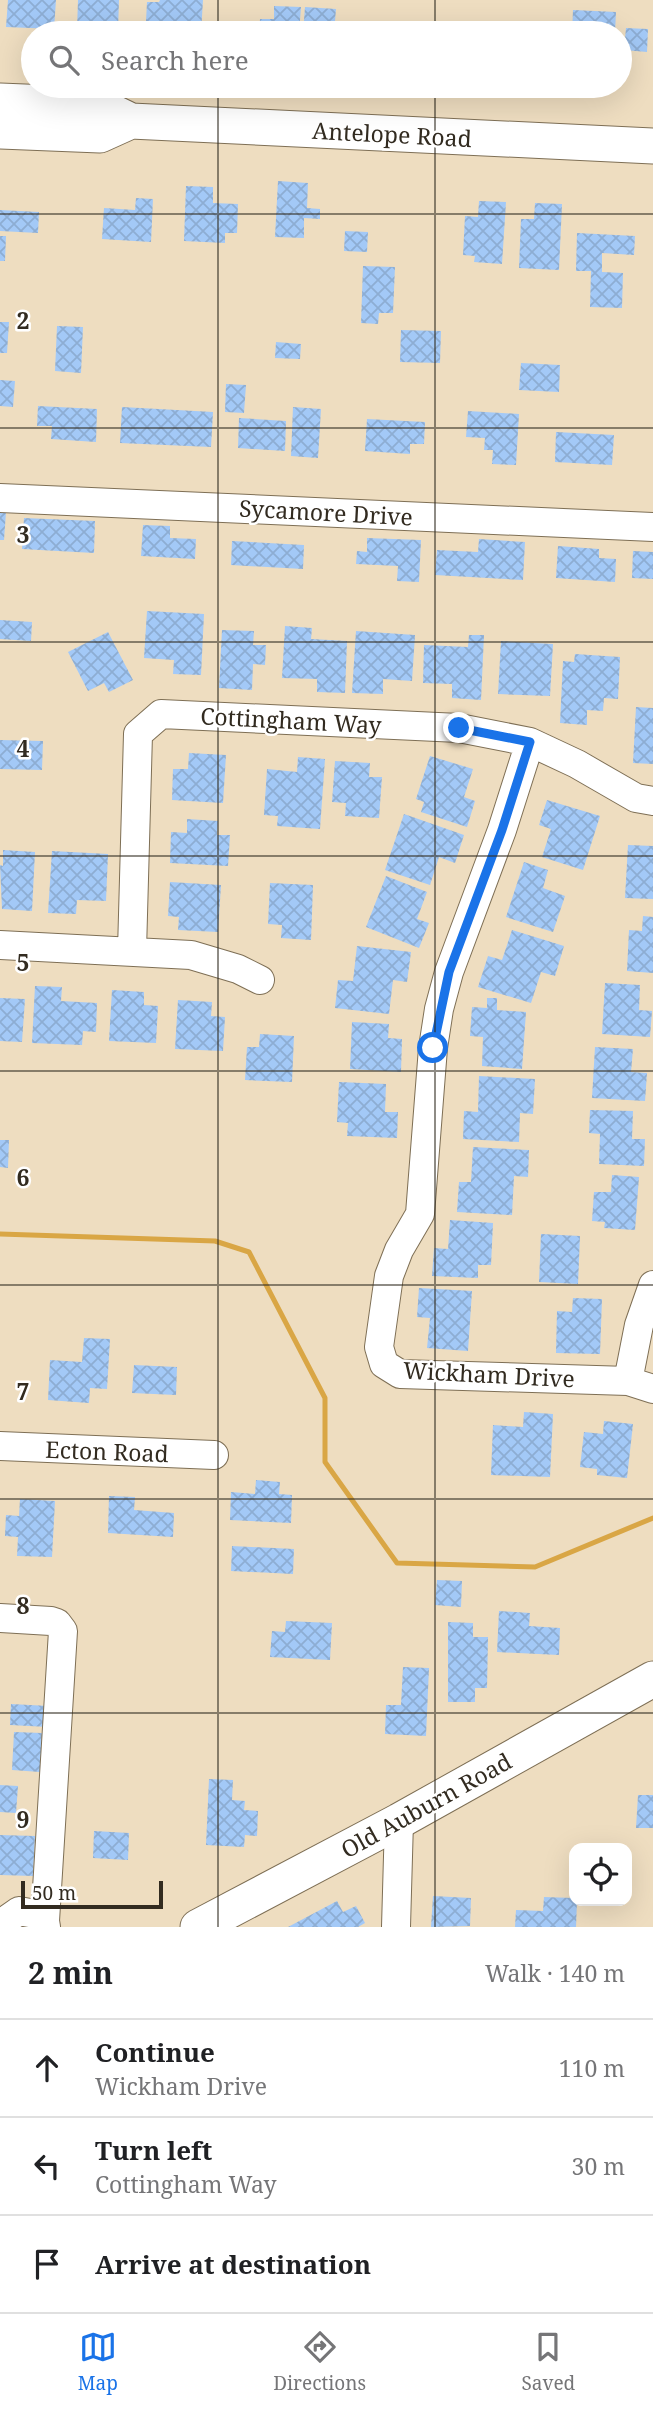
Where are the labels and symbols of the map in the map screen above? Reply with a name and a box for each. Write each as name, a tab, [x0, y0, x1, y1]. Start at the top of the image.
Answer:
street label: Antelope Road	[311, 114, 473, 154]
text: 2	[17, 304, 30, 336]
street label: Sycamore Drive	[238, 491, 414, 533]
text: 3	[17, 518, 30, 550]
street label: Cottingham Way	[200, 699, 382, 741]
route end	[443, 712, 474, 743]
text: 4	[17, 732, 30, 764]
text: 5	[17, 946, 30, 978]
route start	[417, 1032, 448, 1063]
text: 6	[17, 1161, 30, 1193]
street label: Wickham Drive	[402, 1354, 576, 1394]
text: 7	[17, 1375, 30, 1407]
street label: Ecton Road	[45, 1433, 169, 1469]
text: 8	[17, 1589, 30, 1621]
street label: Old Auburn Road	[335, 1745, 517, 1865]
text: 9	[17, 1803, 30, 1835]
scale bar	[21, 1878, 163, 1910]

